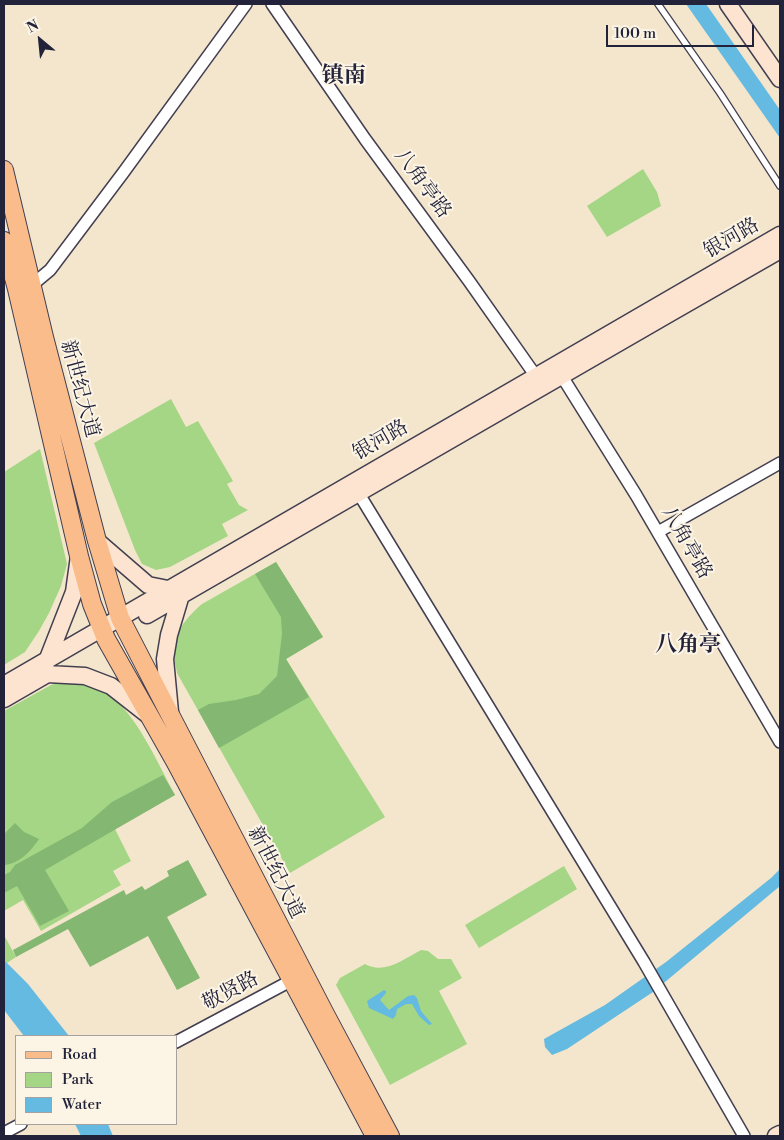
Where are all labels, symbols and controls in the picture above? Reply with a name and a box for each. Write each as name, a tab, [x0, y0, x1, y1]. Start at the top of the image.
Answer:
north arrow	[15, 15, 65, 65]
scale bar	[609, 15, 756, 47]
text: N	[24, 16, 42, 37]
text: 100 m	[614, 24, 656, 43]
district label: 镇南	[322, 64, 366, 90]
street label: 八角亭路	[389, 145, 455, 223]
street label: 银河路	[700, 214, 764, 264]
street label: 新世纪大道	[54, 338, 104, 440]
street label: 银河路	[349, 416, 413, 466]
street label: 八角亭路	[656, 502, 716, 584]
district label: 八角亭	[655, 633, 721, 659]
street label: 新世纪大道	[242, 823, 308, 923]
street label: 敬贤路	[199, 967, 263, 1017]
legend	[15, 1035, 178, 1125]
text: Road	[62, 1045, 97, 1064]
text: Park	[62, 1070, 93, 1089]
text: Water	[62, 1095, 101, 1114]

